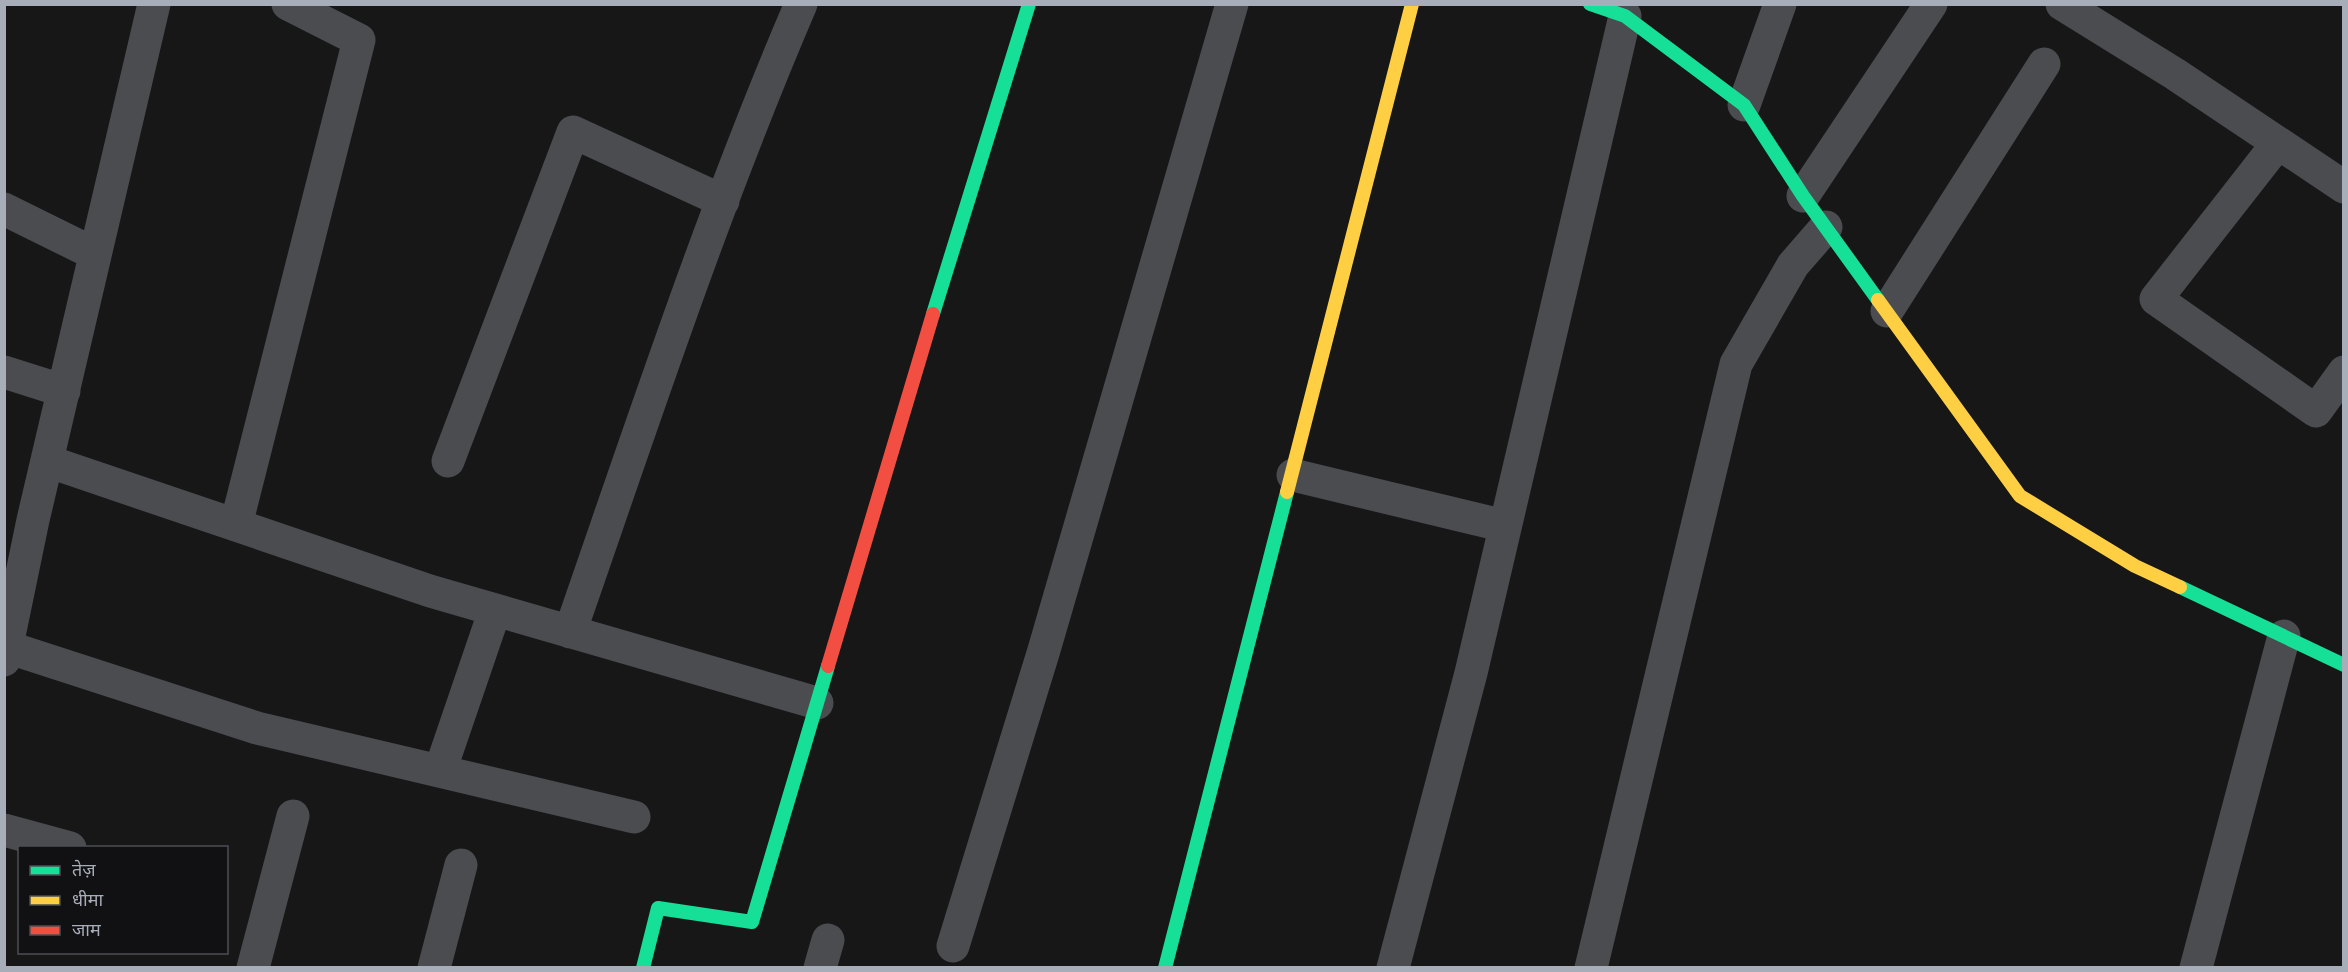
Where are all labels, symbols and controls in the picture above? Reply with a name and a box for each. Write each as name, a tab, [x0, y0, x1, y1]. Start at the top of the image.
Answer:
legend	[18, 846, 228, 954]
text: तेज़	[72, 858, 96, 880]
text: धीमा	[72, 888, 103, 910]
text: जाम	[72, 918, 102, 940]

